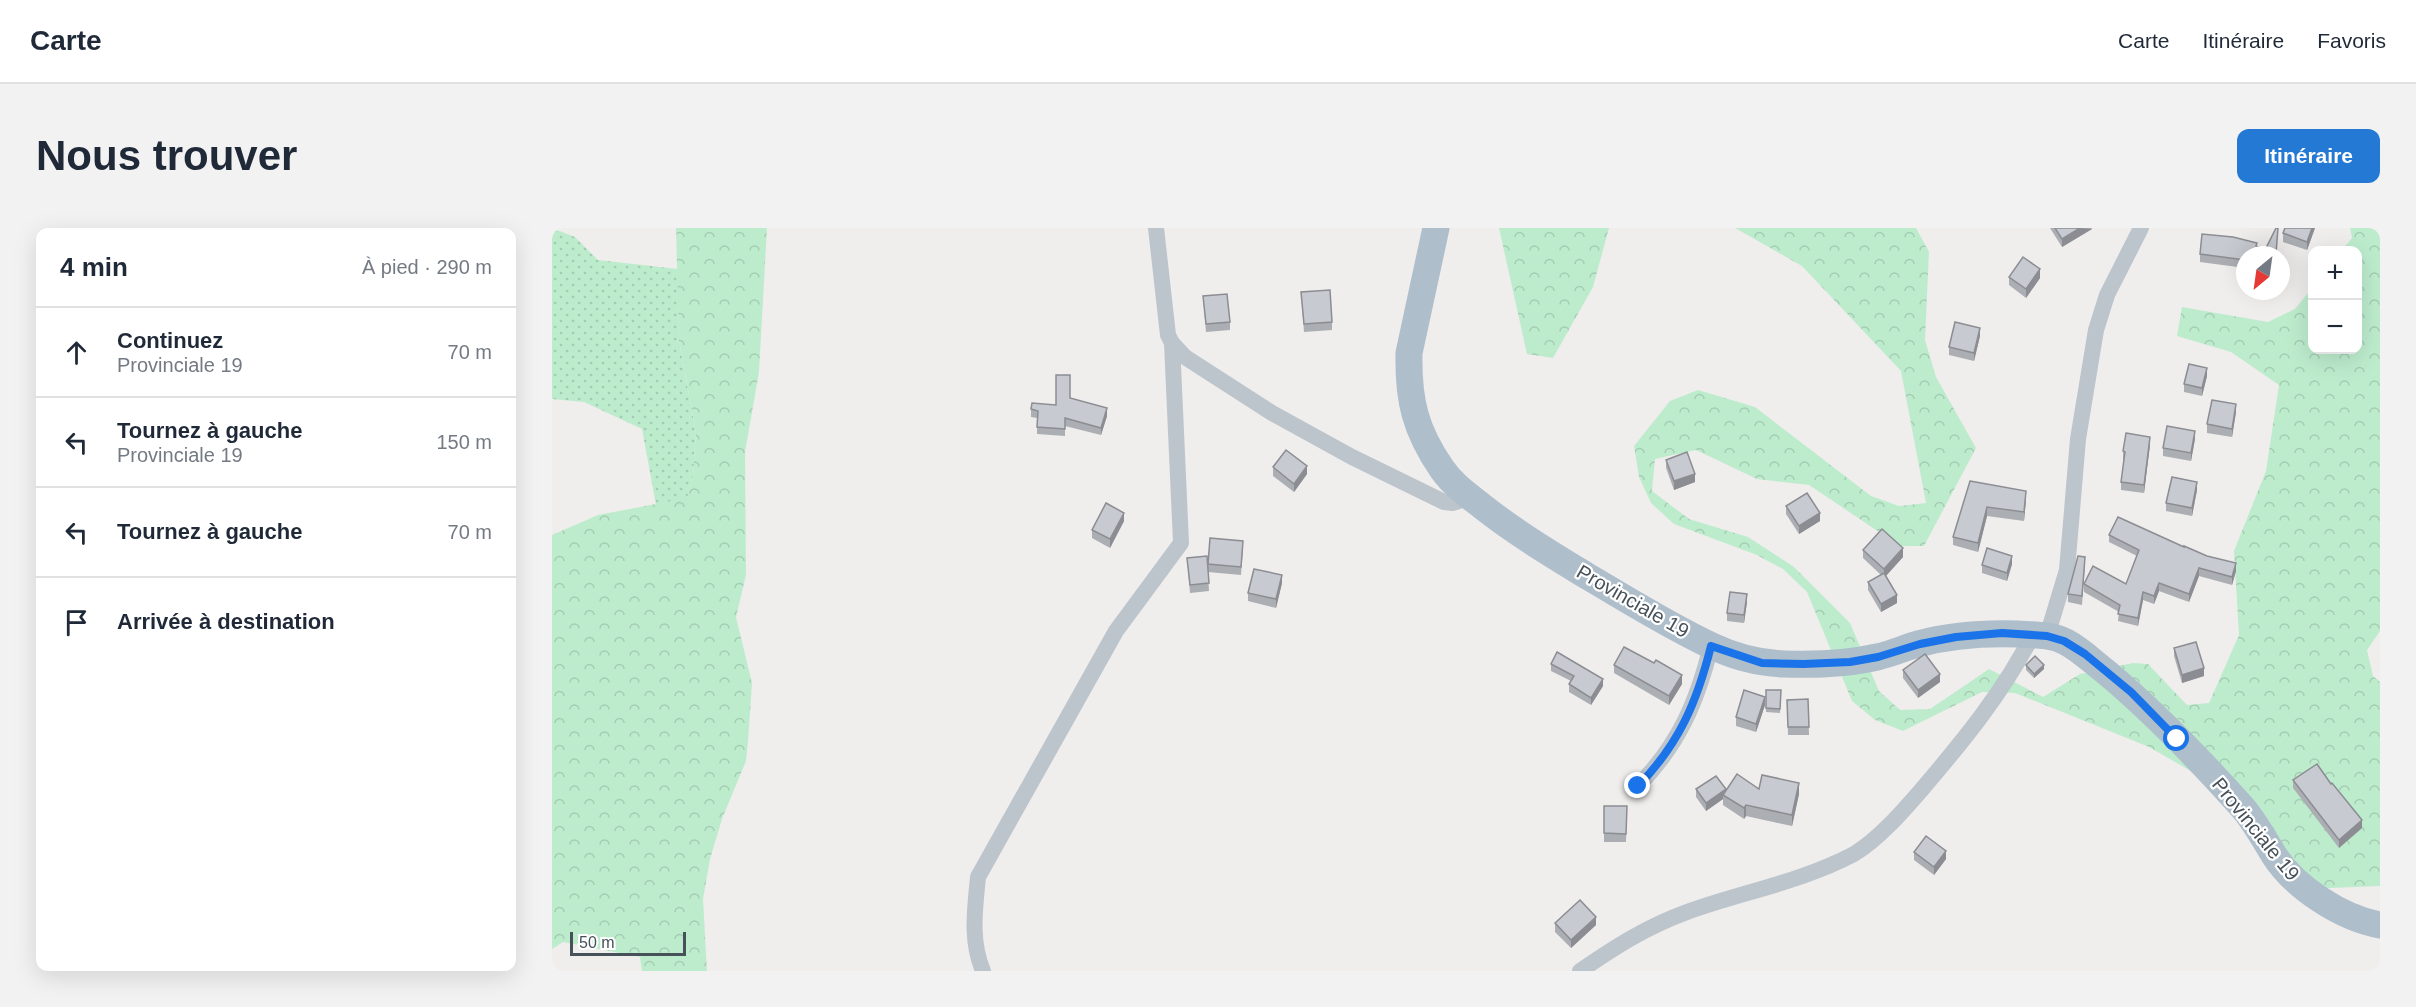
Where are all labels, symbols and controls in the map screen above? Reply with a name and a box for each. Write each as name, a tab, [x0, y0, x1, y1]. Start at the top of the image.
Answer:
text: Carte	[30, 25, 102, 56]
text: Carte	[2118, 29, 2169, 52]
text: Itinéraire	[2202, 29, 2284, 52]
text: Favoris	[2317, 29, 2386, 52]
button: Itinéraire	[2237, 129, 2380, 183]
text: Nous trouver	[36, 132, 297, 179]
north arrow	[2236, 246, 2290, 300]
map controls	[2308, 246, 2362, 354]
button: +	[2308, 246, 2362, 300]
text: 4 min	[60, 252, 128, 282]
text: À pied · 290 m	[362, 256, 492, 278]
button: −	[2308, 300, 2362, 354]
text: Continuez	[117, 328, 223, 353]
icon: ahead	[60, 336, 93, 369]
text: 70 m	[448, 341, 492, 363]
text: Provinciale 19	[117, 354, 243, 376]
text: Tournez à gauche	[117, 418, 302, 443]
icon: left	[60, 426, 93, 459]
text: 150 m	[436, 431, 492, 453]
text: Provinciale 19	[117, 444, 243, 466]
icon: left	[60, 516, 93, 549]
text: Tournez à gauche	[117, 519, 302, 544]
text: 70 m	[448, 521, 492, 543]
street label: Provinciale 19	[1573, 560, 1693, 642]
icon: arrive	[60, 606, 93, 639]
text: Arrivée à destination	[117, 609, 335, 634]
route start	[2163, 725, 2189, 751]
route end	[1624, 772, 1650, 798]
street label: Provinciale 19	[2208, 773, 2304, 885]
scale bar	[570, 929, 686, 956]
text: 50 m	[579, 934, 615, 951]

